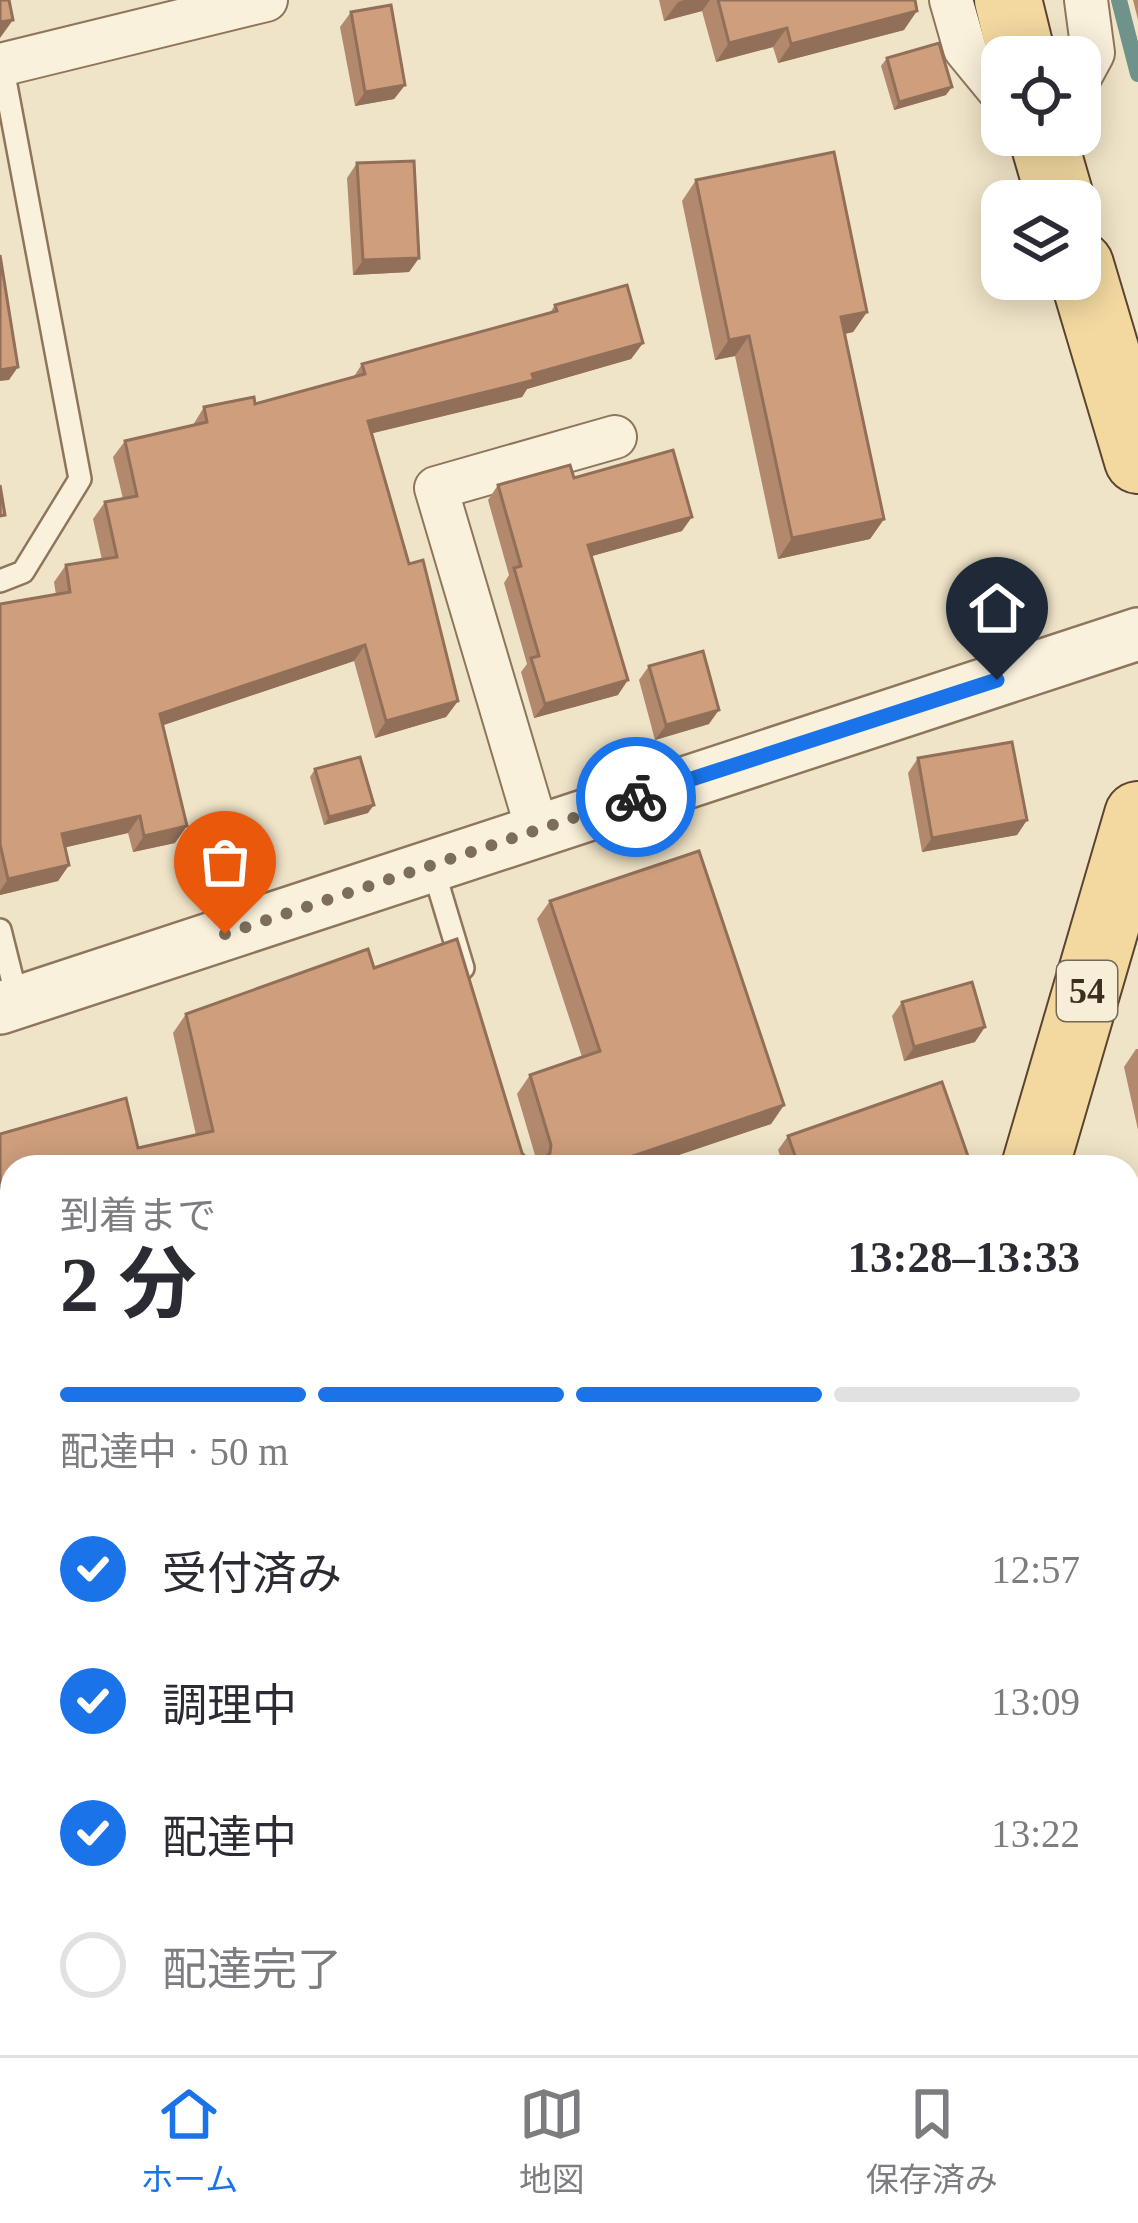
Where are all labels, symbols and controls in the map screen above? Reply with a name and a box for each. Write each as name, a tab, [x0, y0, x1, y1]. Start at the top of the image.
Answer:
map controls	[981, 36, 1101, 300]
button: locate	[981, 36, 1101, 156]
button: layers	[981, 180, 1101, 300]
pin	[946, 557, 1048, 680]
icon: home	[964, 575, 1030, 641]
courier	[576, 737, 696, 857]
icon: bike	[603, 764, 669, 830]
pin	[174, 811, 276, 934]
icon: bag	[192, 829, 258, 895]
road number: 54	[1057, 961, 1117, 1021]
text: 到着まで	[60, 1194, 216, 1237]
text: 13:28–13:33	[848, 1232, 1080, 1282]
text: 2 分	[60, 1241, 197, 1328]
text: 配達中 · 50 m	[60, 1430, 289, 1473]
icon: check	[60, 1536, 126, 1602]
text: 12:57	[991, 1548, 1080, 1591]
text: 受付済み	[162, 1549, 342, 1599]
icon: check	[60, 1668, 126, 1734]
text: 13:09	[991, 1680, 1080, 1723]
text: 調理中	[162, 1681, 297, 1731]
icon: check	[60, 1800, 126, 1866]
text: 13:22	[991, 1812, 1080, 1855]
text: 配達中	[162, 1813, 297, 1863]
text: 配達完了	[162, 1945, 342, 1995]
tab: ホーム	[140, 2081, 238, 2201]
tab: 地図	[519, 2081, 585, 2201]
tab: 保存済み	[866, 2081, 998, 2201]

